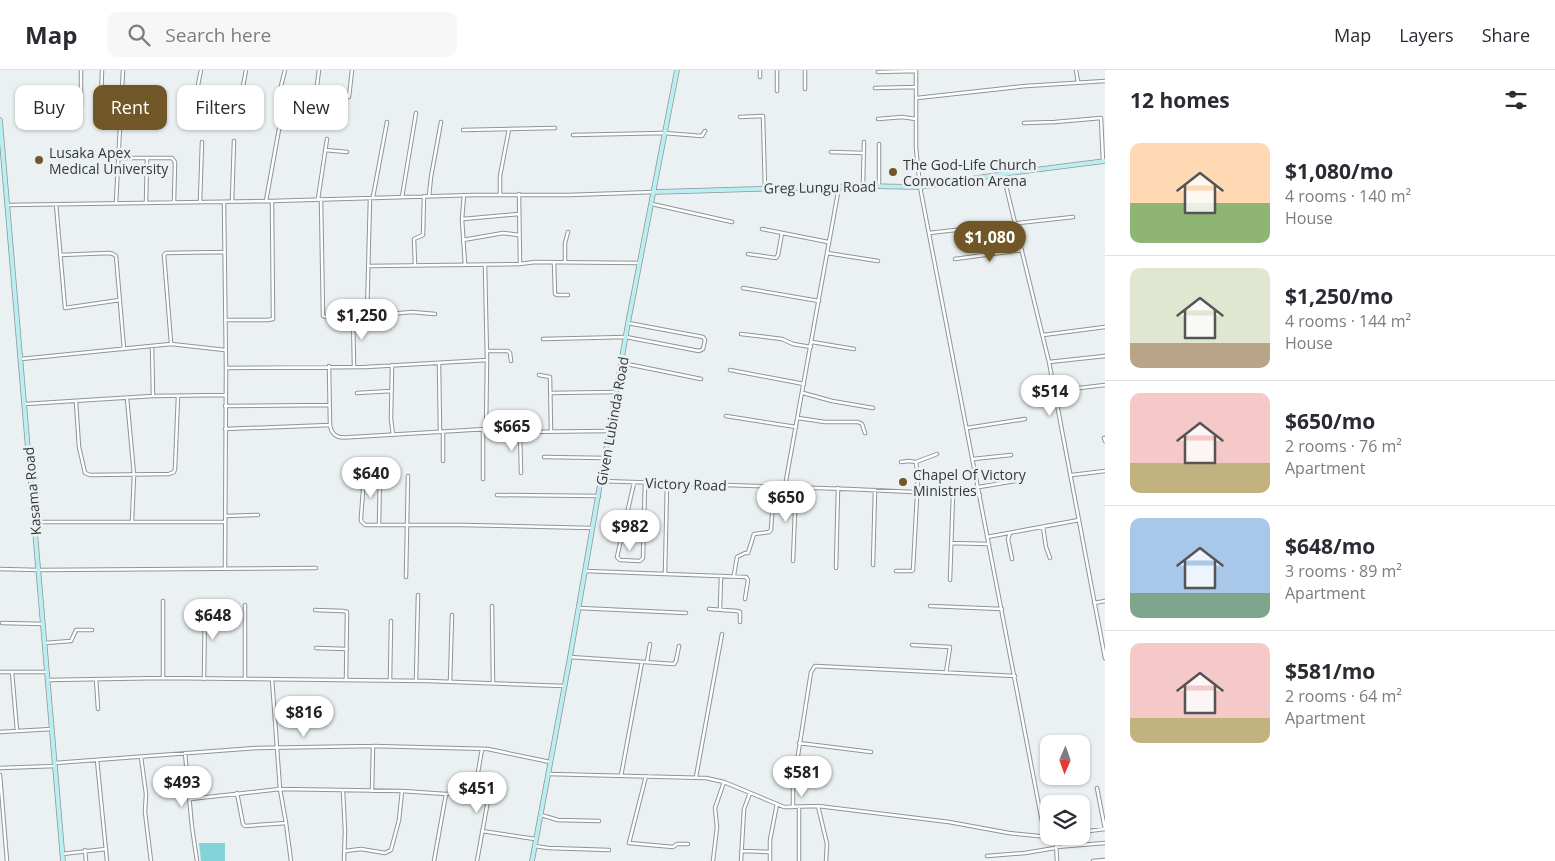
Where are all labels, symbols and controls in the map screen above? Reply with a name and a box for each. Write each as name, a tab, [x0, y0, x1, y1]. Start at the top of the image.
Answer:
search box	[107, 12, 457, 57]
text: Map	[25, 18, 77, 51]
icon: search	[125, 21, 153, 49]
text: Search here	[165, 22, 271, 48]
text: Map	[1334, 23, 1371, 47]
text: Layers	[1399, 23, 1454, 47]
text: Share	[1482, 23, 1530, 47]
chip: Buy	[15, 85, 83, 130]
chip: Rent	[93, 85, 167, 130]
chip: Filters	[177, 85, 264, 130]
chip: New	[274, 85, 348, 130]
text: 12 homes	[1130, 86, 1230, 114]
icon: filters	[1502, 86, 1530, 114]
place label: Lusaka Apex Medical University	[49, 143, 169, 178]
marker: Lusaka Apex Medical University	[33, 154, 45, 166]
place label: The God-Life Church Convocation Arena	[903, 155, 1037, 190]
text: $1,080/mo	[1285, 157, 1393, 185]
icon: home	[1170, 163, 1230, 223]
marker: The God-Life Church Convocation Arena	[887, 166, 899, 178]
street label: Greg Lungu Road	[763, 177, 877, 197]
text: 4 rooms · 140 m²	[1285, 185, 1411, 207]
text: House	[1285, 207, 1333, 229]
pin: $1,080	[949, 220, 1031, 263]
text: $1,080	[965, 226, 1015, 248]
text: $1,250/mo	[1285, 282, 1393, 310]
icon: home	[1170, 288, 1230, 348]
pin: $1,250	[321, 298, 403, 341]
text: $1,250	[337, 304, 387, 326]
text: 4 rooms · 144 m²	[1285, 310, 1411, 332]
text: House	[1285, 332, 1333, 354]
street label: Given Lubinda Road	[591, 355, 633, 487]
pin: $514	[1020, 374, 1080, 417]
text: $514	[1032, 380, 1068, 402]
text: $650/mo	[1285, 407, 1375, 435]
pin: $665	[482, 410, 542, 452]
icon: home	[1170, 413, 1230, 473]
text: $665	[494, 415, 530, 437]
text: 2 rooms · 76 m²	[1285, 435, 1402, 457]
street label: Kasama Road	[19, 446, 45, 536]
pin: $640	[341, 456, 401, 499]
text: Apartment	[1285, 457, 1365, 479]
text: $640	[353, 462, 389, 484]
place label: Chapel Of Victory Ministries	[913, 465, 1027, 500]
street label: Victory Road	[645, 473, 727, 495]
marker: Chapel Of Victory Ministries	[897, 476, 909, 488]
pin: $650	[756, 480, 816, 523]
text: $650	[768, 486, 804, 508]
pin: $982	[600, 510, 660, 552]
text: $982	[612, 515, 648, 537]
text: $648/mo	[1285, 532, 1375, 560]
icon: home	[1170, 538, 1230, 598]
text: 3 rooms · 89 m²	[1285, 560, 1402, 582]
text: Apartment	[1285, 582, 1365, 604]
pin: $648	[183, 598, 243, 641]
text: $648	[195, 604, 231, 626]
text: $581/mo	[1285, 657, 1375, 685]
icon: home	[1170, 663, 1230, 723]
text: 2 rooms · 64 m²	[1285, 685, 1402, 707]
pin: $816	[274, 696, 334, 738]
text: $816	[286, 701, 322, 723]
text: Apartment	[1285, 707, 1365, 729]
north arrow	[1040, 735, 1090, 785]
map controls	[1040, 735, 1090, 845]
pin: $581	[772, 756, 832, 798]
text: $581	[784, 761, 820, 783]
pin: $493	[152, 766, 212, 808]
text: $493	[164, 771, 200, 793]
pin: $451	[447, 772, 507, 814]
text: $451	[459, 777, 495, 799]
button: layers	[1040, 795, 1090, 845]

